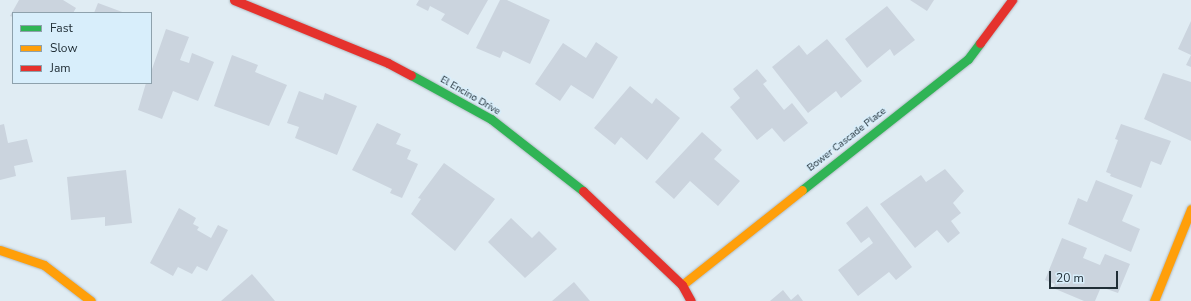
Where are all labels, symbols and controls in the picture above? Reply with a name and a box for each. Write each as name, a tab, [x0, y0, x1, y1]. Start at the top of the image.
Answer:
legend	[12, 12, 152, 84]
text: Fast	[50, 20, 73, 36]
text: Slow	[50, 40, 78, 56]
text: Jam	[50, 60, 71, 76]
street label: El Encino Drive	[438, 74, 502, 118]
street label: Bower Cascade Place	[805, 105, 889, 175]
scale bar	[1051, 263, 1120, 289]
text: 20 m	[1056, 270, 1084, 286]

